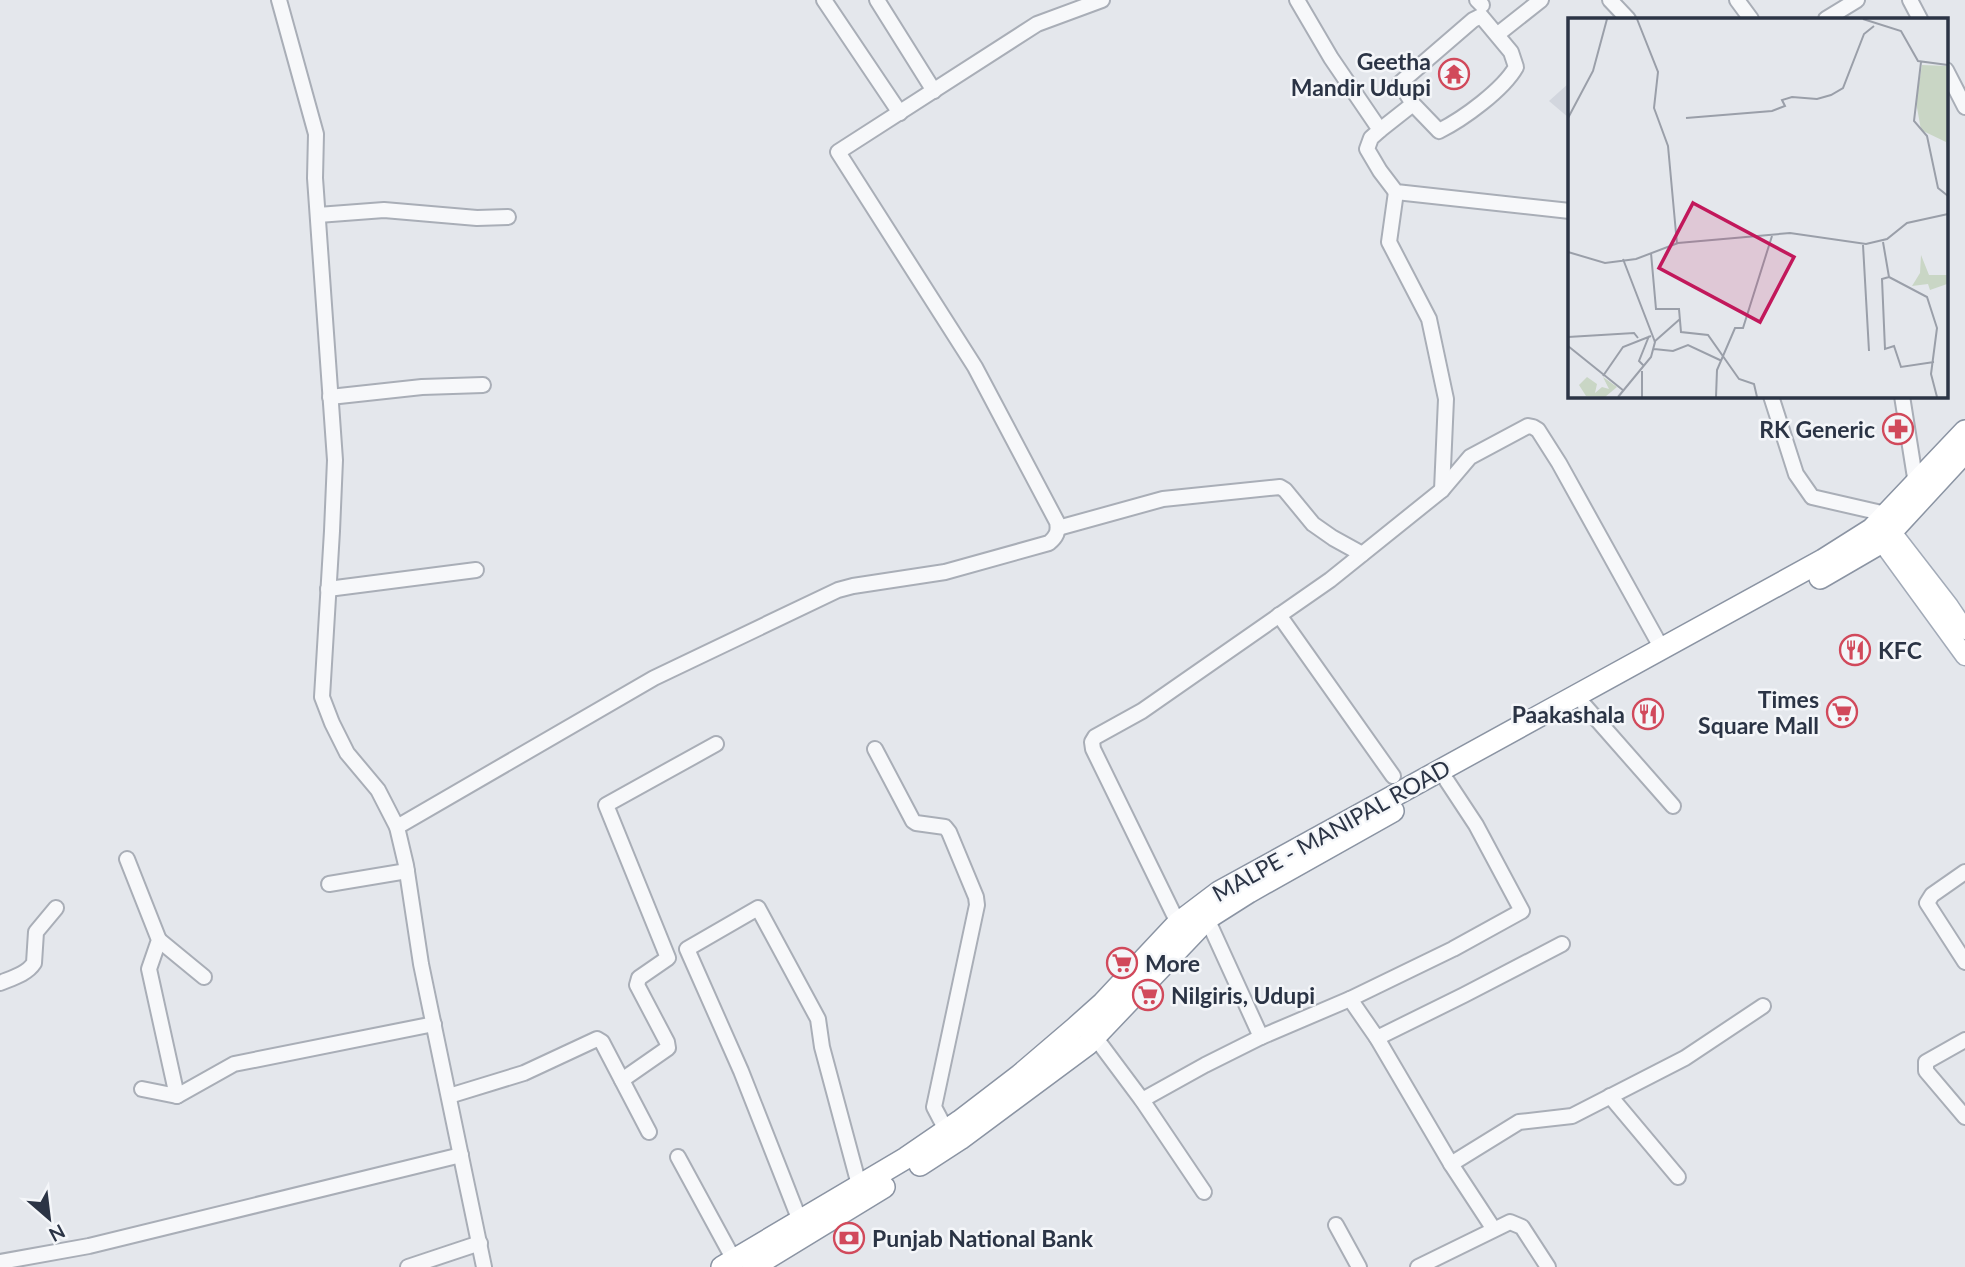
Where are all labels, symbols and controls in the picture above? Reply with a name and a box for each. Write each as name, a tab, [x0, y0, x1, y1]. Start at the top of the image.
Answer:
inset map	[1568, 18, 1948, 397]
place label: Geetha Mandir Udupi	[1291, 47, 1431, 101]
temple icon: Geetha Mandir Udupi	[1437, 57, 1471, 91]
pharmacy icon: RK Generic	[1881, 412, 1915, 446]
place label: RK Generic	[1759, 415, 1875, 443]
restaurant icon: KFC	[1838, 633, 1872, 667]
place label: KFC	[1878, 636, 1922, 664]
place label: Times Square Mall	[1698, 685, 1819, 739]
supermarket icon: Times Square Mall	[1825, 695, 1859, 729]
restaurant icon: Paakashala	[1631, 697, 1665, 731]
place label: Paakashala	[1512, 700, 1625, 728]
street label: MALPE - MANIPAL ROAD	[1207, 753, 1455, 907]
supermarket icon: More	[1105, 946, 1139, 980]
place label: More	[1145, 949, 1200, 977]
supermarket icon: Nilgiris, Udupi	[1131, 978, 1165, 1012]
place label: Nilgiris, Udupi	[1171, 981, 1315, 1009]
north arrow	[14, 1183, 84, 1253]
text: N	[45, 1220, 69, 1247]
bank icon: Punjab National Bank	[832, 1221, 866, 1255]
place label: Punjab National Bank	[872, 1224, 1094, 1252]

